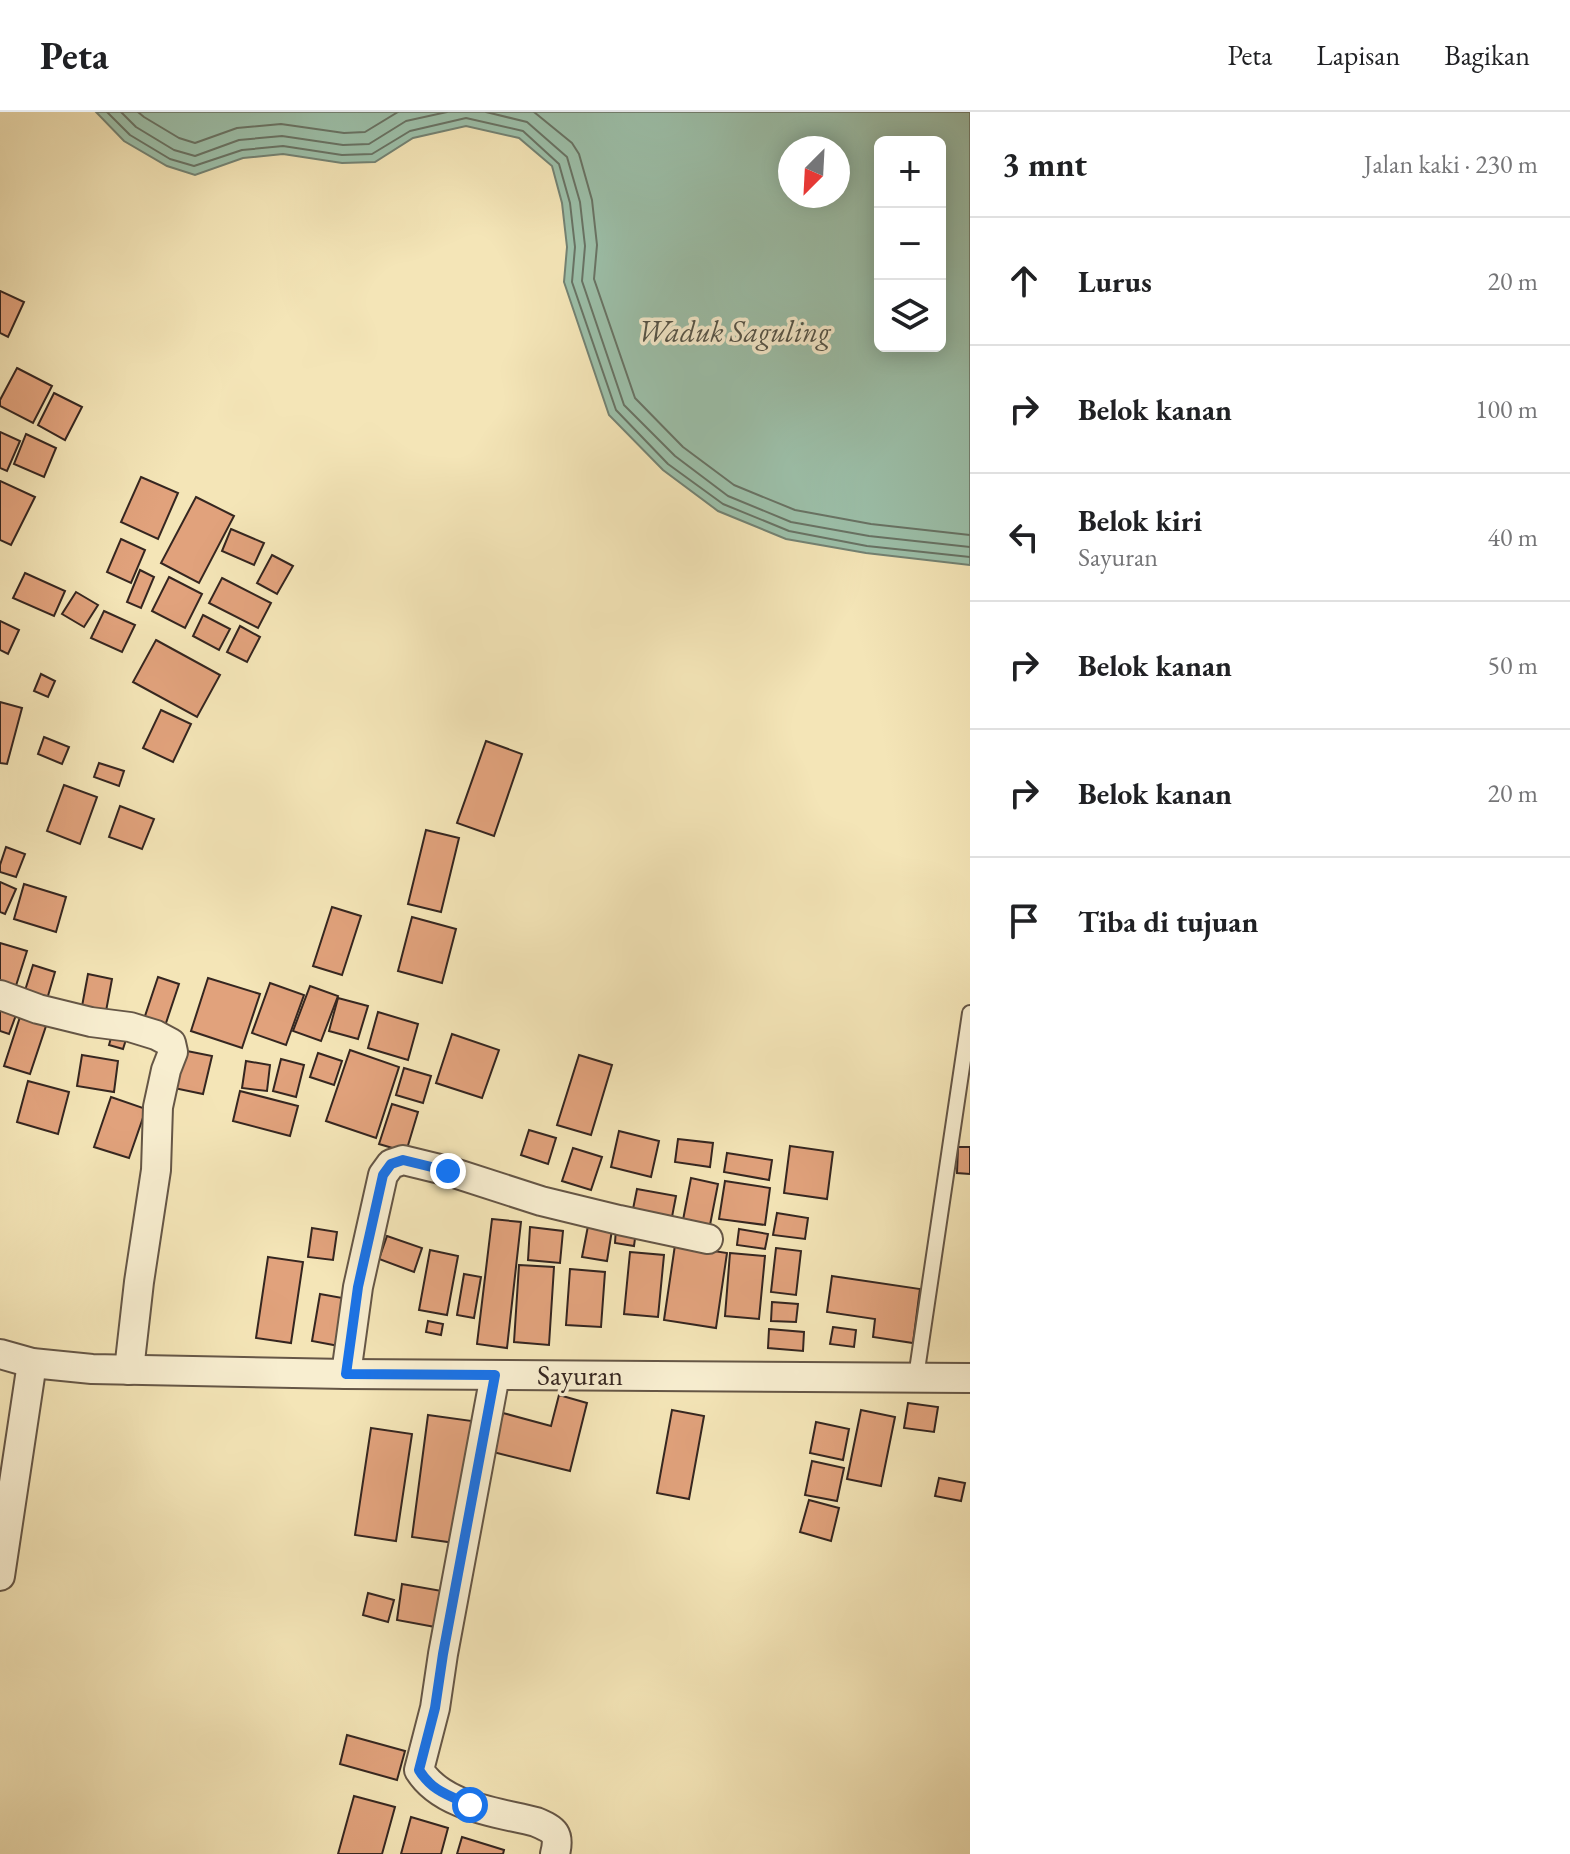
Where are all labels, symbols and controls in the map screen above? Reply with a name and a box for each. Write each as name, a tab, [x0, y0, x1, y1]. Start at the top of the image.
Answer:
text: Peta	[40, 31, 109, 80]
text: Peta	[1227, 37, 1272, 73]
text: Lapisan	[1316, 37, 1400, 73]
text: Bagikan	[1444, 37, 1530, 73]
north arrow	[778, 136, 850, 208]
map controls	[874, 136, 946, 352]
button: +	[874, 136, 946, 208]
text: 3 mnt	[1002, 142, 1087, 186]
text: Jalan kaki · 230 m	[1364, 147, 1538, 181]
button: −	[874, 208, 946, 280]
icon: ahead	[1002, 259, 1046, 303]
text: Lurus	[1078, 262, 1152, 301]
text: 20 m	[1488, 264, 1538, 298]
button: layers	[874, 280, 946, 352]
water label: Waduk Saguling	[637, 312, 832, 351]
icon: right	[1002, 387, 1046, 431]
text: Belok kanan	[1078, 390, 1232, 429]
text: 100 m	[1475, 392, 1538, 426]
text: Belok kiri	[1078, 501, 1202, 540]
icon: left	[1002, 515, 1046, 559]
text: 40 m	[1488, 520, 1538, 554]
text: Sayuran	[1078, 540, 1158, 574]
icon: right	[1002, 643, 1046, 687]
text: Belok kanan	[1078, 646, 1232, 685]
text: 50 m	[1488, 648, 1538, 682]
icon: right	[1002, 771, 1046, 815]
text: Belok kanan	[1078, 774, 1232, 813]
text: 20 m	[1488, 776, 1538, 810]
icon: arrive	[1002, 899, 1046, 943]
text: Tiba di tujuan	[1078, 902, 1258, 941]
route end	[430, 1153, 466, 1189]
street label: Sayuran	[537, 1357, 623, 1393]
route start	[452, 1787, 488, 1823]

